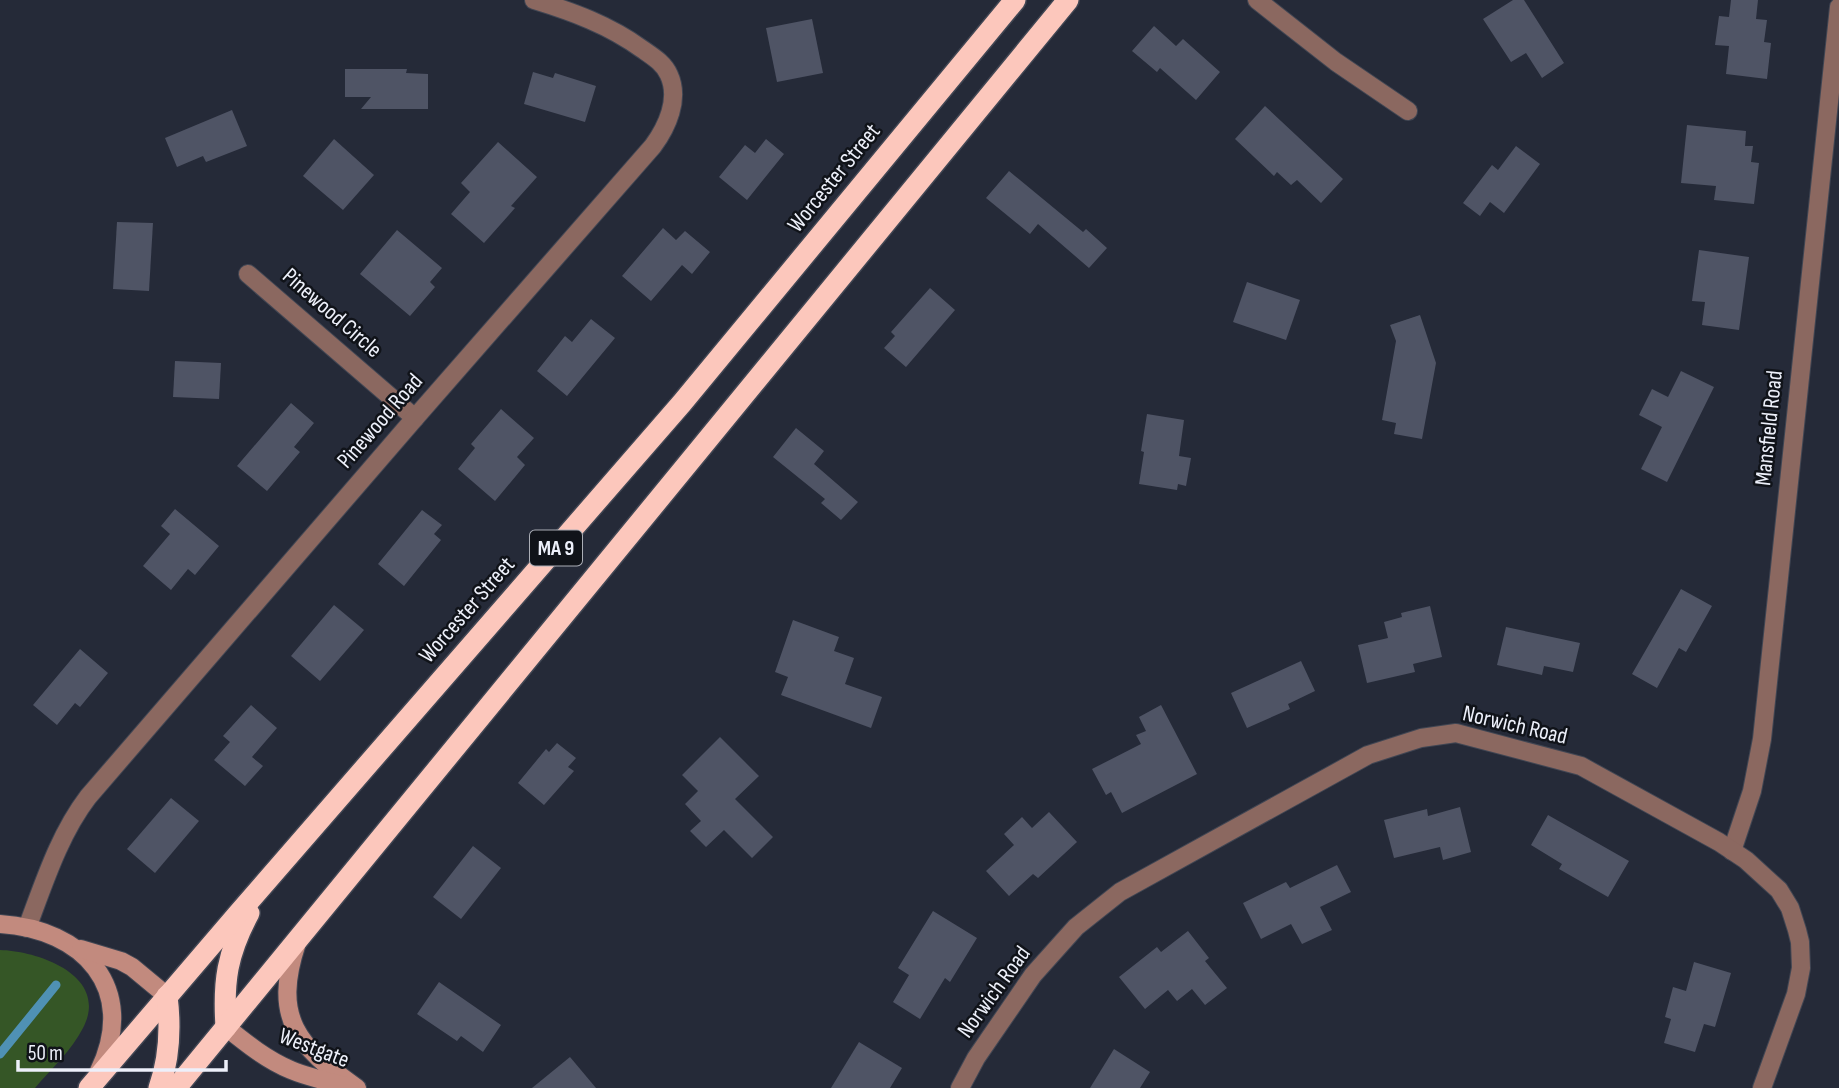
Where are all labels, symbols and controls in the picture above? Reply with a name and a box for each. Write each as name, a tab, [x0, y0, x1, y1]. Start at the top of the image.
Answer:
street label: Worcester Street	[782, 118, 886, 238]
street label: Pinewood Circle	[277, 262, 387, 364]
street label: Pinewood Road	[331, 368, 429, 474]
street label: Mansfield Road	[1749, 369, 1789, 487]
road number: MA 9	[530, 530, 582, 566]
street label: Worcester Street	[413, 551, 521, 669]
street label: Norwich Road	[1460, 699, 1570, 751]
street label: Norwich Road	[951, 941, 1037, 1043]
street label: Westgate	[275, 1022, 353, 1074]
scale bar	[18, 1028, 226, 1072]
text: 50 m	[28, 1041, 63, 1066]

